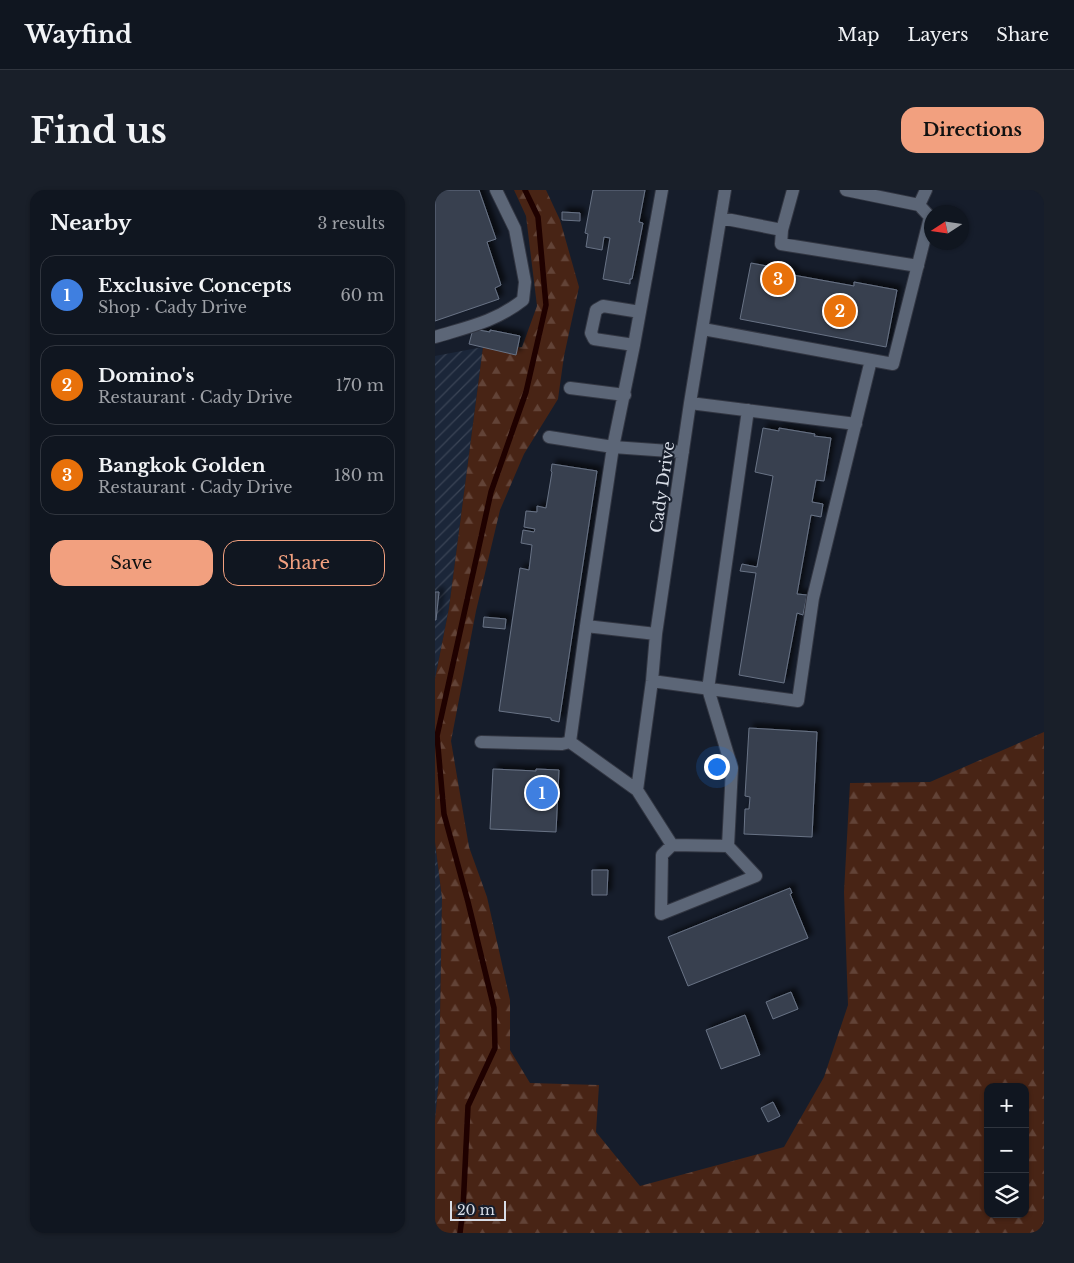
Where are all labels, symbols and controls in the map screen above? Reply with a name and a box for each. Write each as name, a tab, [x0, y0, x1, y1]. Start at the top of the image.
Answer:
text: Wayfind	[25, 20, 132, 49]
text: Map	[838, 24, 879, 46]
text: Layers	[907, 24, 968, 46]
text: Share	[996, 24, 1049, 46]
button: Directions	[901, 107, 1044, 153]
text: Find us	[30, 109, 167, 152]
north arrow	[924, 205, 969, 250]
text: Nearby	[50, 210, 131, 236]
text: 3 results	[317, 213, 385, 233]
pin: 3	[762, 260, 794, 298]
text: Exclusive Concepts	[98, 274, 292, 297]
text: 1	[64, 285, 70, 305]
text: 60 m	[341, 285, 384, 305]
pin: 2	[824, 292, 856, 330]
text: Shop · Cady Drive	[98, 297, 247, 317]
text: Domino's	[98, 364, 194, 387]
text: 2	[62, 375, 72, 395]
text: 170 m	[336, 375, 384, 395]
text: Restaurant · Cady Drive	[98, 387, 292, 407]
street label: Cady Drive	[646, 440, 678, 534]
text: Bangkok Golden	[98, 454, 266, 477]
text: 3	[62, 465, 72, 485]
text: 180 m	[334, 465, 384, 485]
text: Restaurant · Cady Drive	[98, 477, 292, 497]
button: Save	[50, 540, 213, 586]
button: Share	[223, 540, 385, 586]
your location	[704, 754, 730, 780]
pin: 1	[526, 774, 558, 812]
map controls	[984, 1083, 1029, 1218]
button: +	[984, 1083, 1029, 1128]
button: −	[984, 1128, 1029, 1173]
button: layers	[984, 1173, 1029, 1218]
scale bar	[450, 1198, 506, 1221]
text: 20 m	[457, 1201, 495, 1219]

